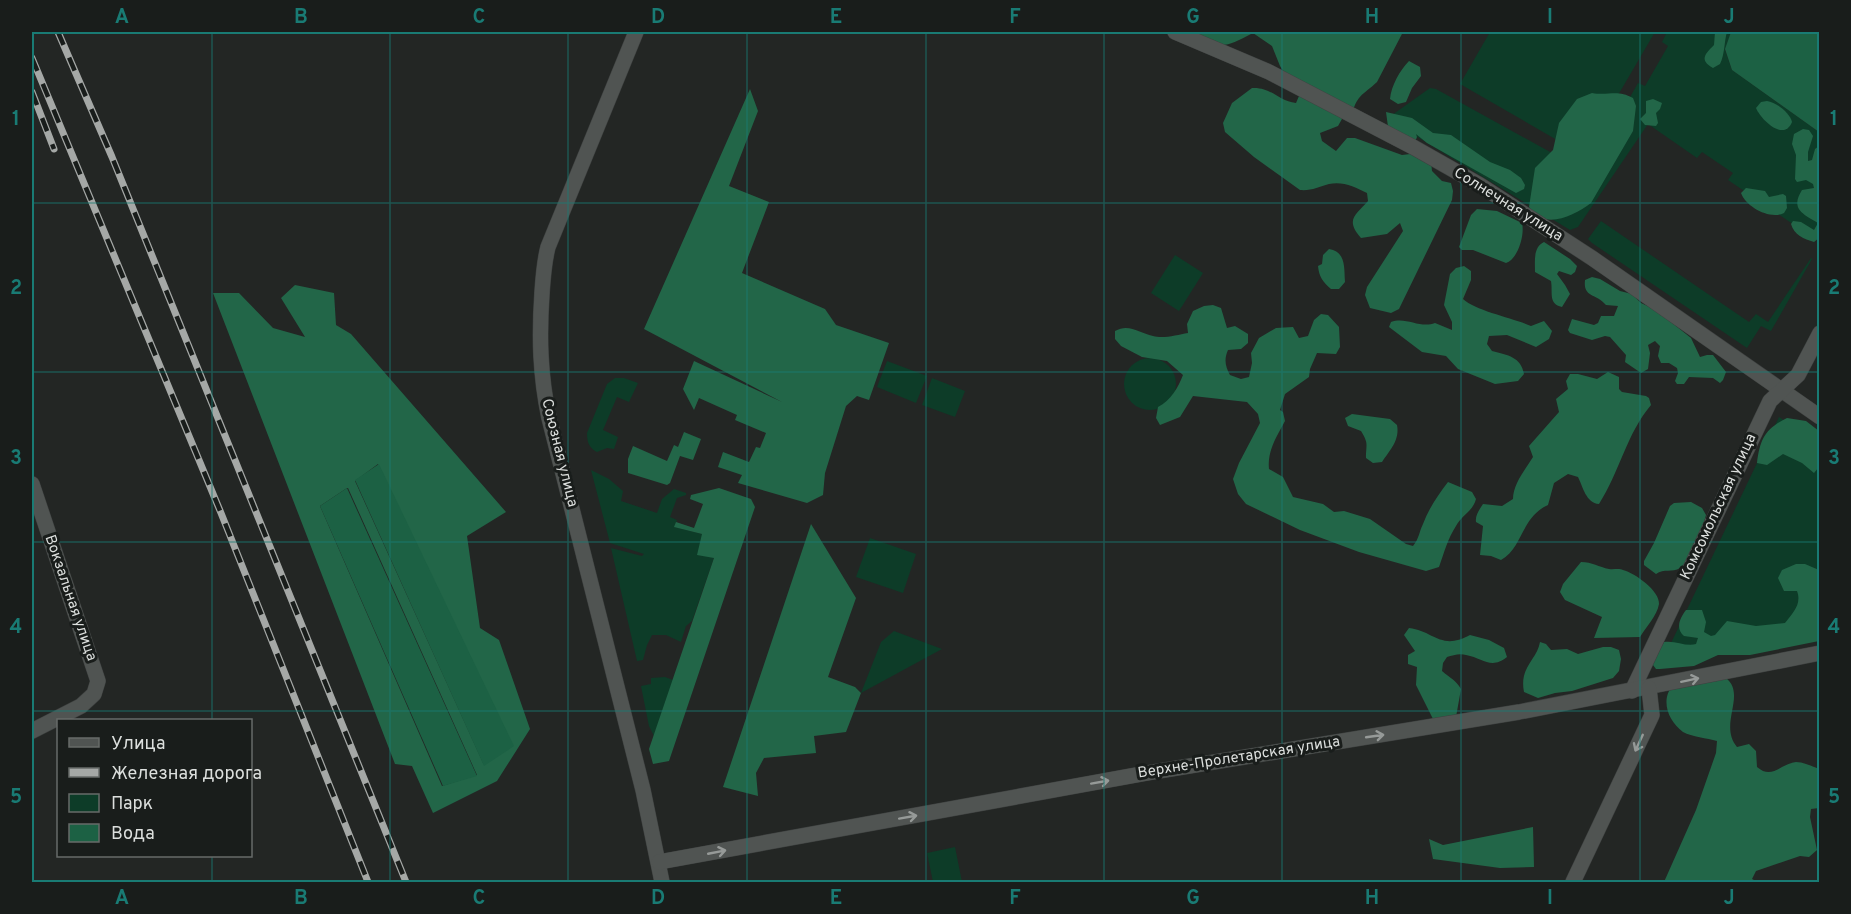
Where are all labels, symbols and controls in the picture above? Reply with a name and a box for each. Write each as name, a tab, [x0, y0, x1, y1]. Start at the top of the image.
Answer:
text: A	[115, 5, 129, 31]
text: B	[294, 5, 308, 31]
text: C	[473, 5, 485, 31]
text: D	[651, 5, 665, 31]
text: E	[830, 5, 842, 31]
text: F	[1009, 5, 1021, 31]
text: G	[1186, 5, 1200, 31]
text: H	[1365, 5, 1379, 31]
text: I	[1547, 5, 1553, 31]
text: J	[1723, 5, 1735, 31]
text: 1	[12, 107, 20, 133]
text: 1	[1830, 107, 1838, 133]
street label: Солнечная улица	[1450, 164, 1566, 246]
text: 2	[10, 276, 22, 302]
text: 2	[1828, 276, 1840, 302]
street label: Союзная улица	[536, 397, 582, 509]
street label: Комсомольская улица	[1677, 431, 1761, 583]
text: 3	[10, 446, 22, 472]
text: 3	[1828, 446, 1840, 472]
street label: Вокзальная улица	[39, 532, 101, 664]
text: 4	[10, 615, 22, 641]
text: 4	[1828, 615, 1840, 641]
one-way arrow	[1680, 673, 1699, 685]
legend	[57, 719, 252, 857]
one-way arrow	[1365, 730, 1385, 741]
text: Улица	[111, 733, 165, 756]
street label: Верхне-Пролетарская улица	[1136, 733, 1342, 783]
one-way arrow	[1632, 734, 1644, 752]
text: Железная дорога	[111, 763, 262, 786]
one-way arrow	[1090, 776, 1109, 787]
text: 5	[10, 785, 22, 811]
text: 5	[1828, 785, 1840, 811]
text: Парк	[111, 793, 153, 816]
one-way arrow	[898, 811, 918, 822]
text: Вода	[111, 823, 155, 846]
one-way arrow	[706, 846, 726, 857]
text: A	[115, 886, 129, 912]
text: B	[294, 886, 308, 912]
text: C	[473, 886, 485, 912]
text: D	[651, 886, 665, 912]
text: E	[830, 886, 842, 912]
text: F	[1009, 886, 1021, 912]
text: G	[1186, 886, 1200, 912]
text: H	[1365, 886, 1379, 912]
text: I	[1547, 886, 1553, 912]
text: J	[1723, 886, 1735, 912]

